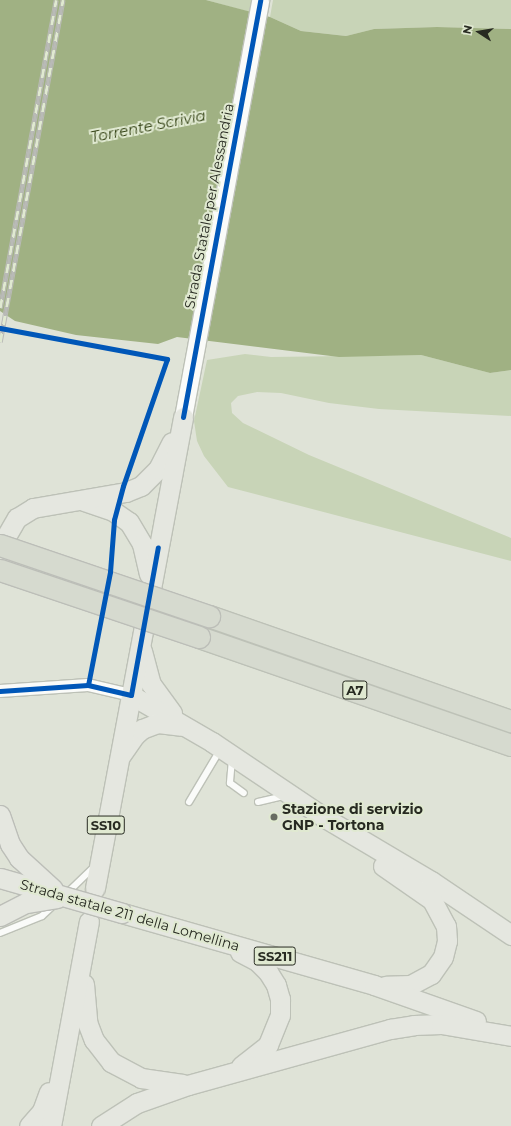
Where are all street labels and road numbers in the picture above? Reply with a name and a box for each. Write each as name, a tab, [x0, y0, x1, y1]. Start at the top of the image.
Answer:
street label: Strada Statale per Alessandria	[181, 102, 237, 310]
road number: A7	[342, 679, 368, 701]
road number: SS10	[86, 814, 126, 836]
street label: Strada statale 211 della Lomellina	[18, 876, 242, 954]
road number: SS211	[253, 945, 297, 967]

